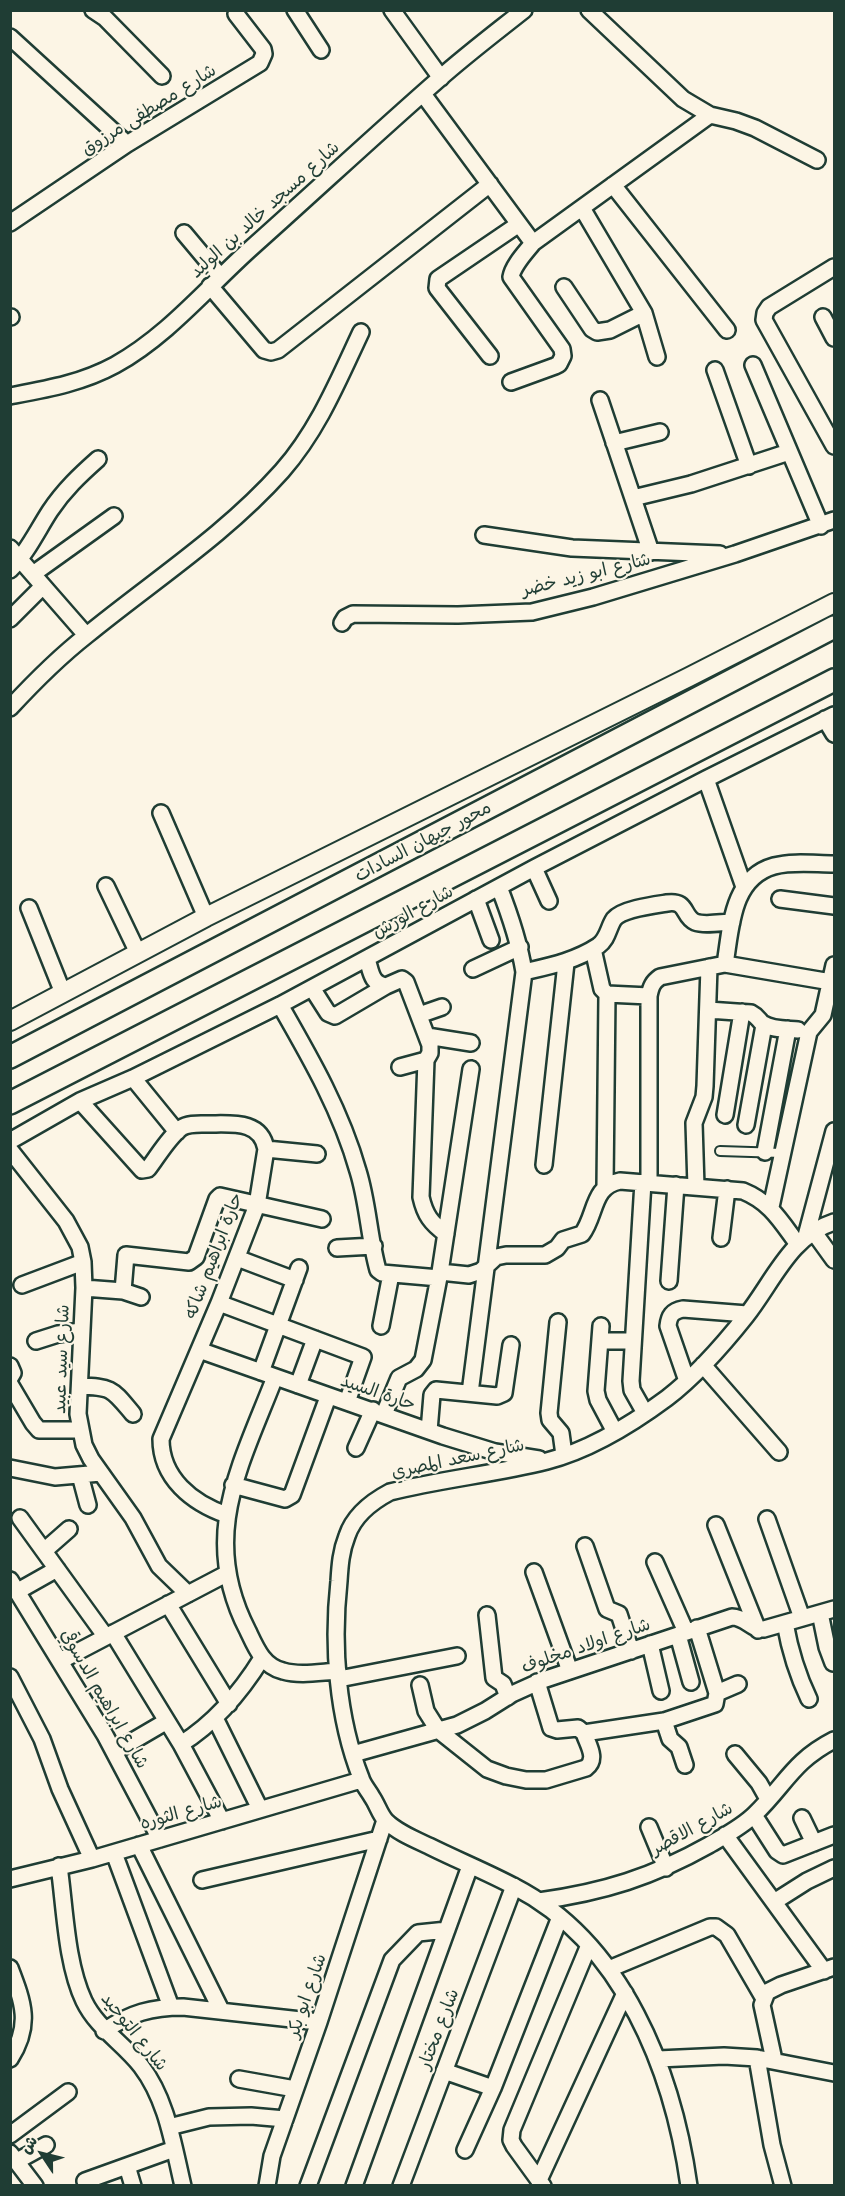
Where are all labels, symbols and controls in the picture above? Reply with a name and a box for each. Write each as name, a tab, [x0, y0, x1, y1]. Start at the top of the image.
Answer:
street label: شارع مصطفى مرزوق	[77, 60, 221, 160]
street label: شارع مسجد خالد بن الوليد	[186, 137, 344, 283]
street label: شارع ابو زيد خضر	[519, 549, 653, 601]
street label: محور جيهان السادات	[351, 797, 495, 887]
street label: شارع الورش	[369, 881, 457, 943]
street label: حارة ابراهيم شاكه	[180, 1190, 248, 1322]
street label: شارع سيد عبيد	[49, 1304, 75, 1414]
street label: حارة السيد	[338, 1370, 418, 1416]
street label: شارع سعد المصري	[390, 1434, 526, 1484]
street label: شارع اولاد مخلوف	[519, 1614, 653, 1678]
street label: شارع ابراهيم الدسوقي	[55, 1625, 153, 1773]
street label: شارع الثوره	[138, 1791, 224, 1835]
street label: شارع الاقصر	[647, 1798, 737, 1860]
street label: شارع ابو بكر	[283, 1951, 331, 2041]
street label: شارع مختار	[414, 1986, 464, 2072]
street label: شارع التوحيد	[96, 1989, 172, 2075]
north arrow	[12, 2124, 72, 2184]
text: ش	[12, 2130, 42, 2158]

